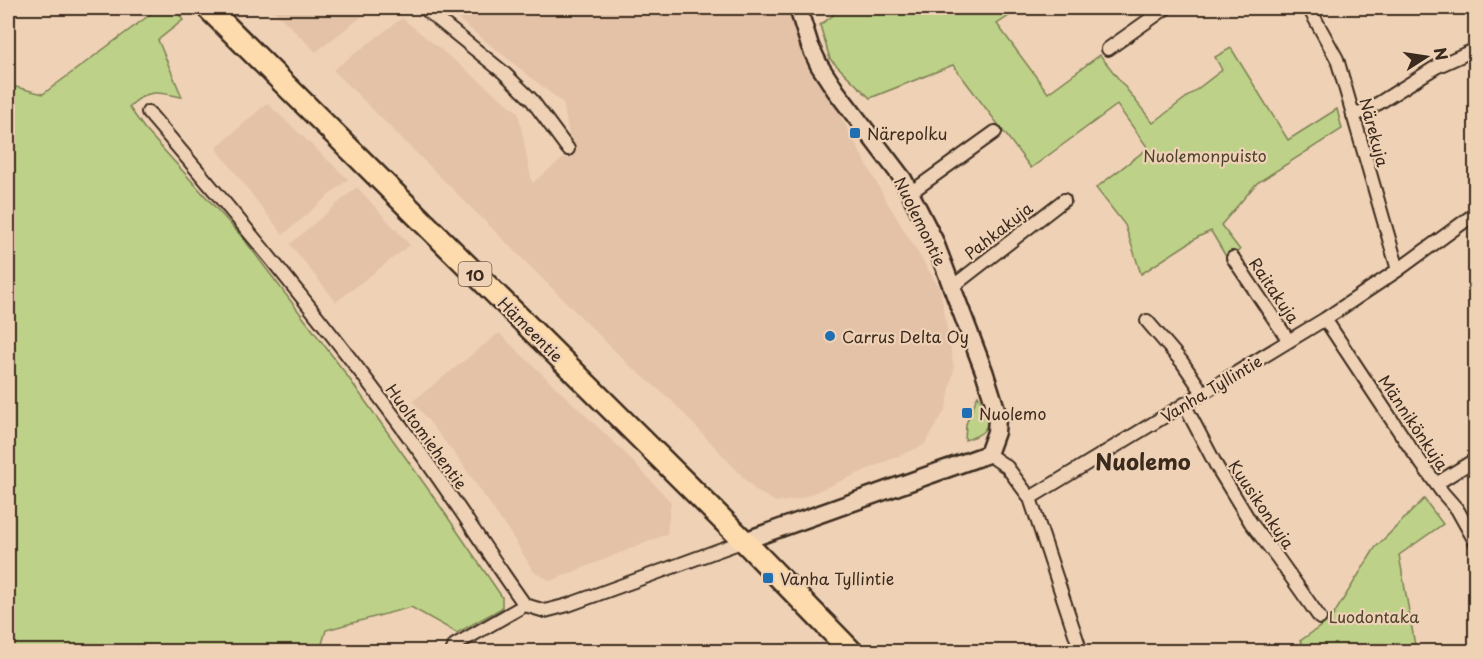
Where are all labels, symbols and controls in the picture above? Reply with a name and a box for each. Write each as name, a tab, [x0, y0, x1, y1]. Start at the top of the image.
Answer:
north arrow	[1396, 27, 1456, 87]
text: N	[1429, 45, 1455, 62]
street label: Närekuja	[1354, 95, 1396, 169]
place label: Närepolku	[867, 121, 947, 145]
marker: Närepolku	[848, 126, 862, 140]
park label: Nuolemonpuisto	[1143, 143, 1267, 167]
street label: Nuolemontie	[889, 172, 953, 270]
street label: Pahkakuja	[959, 196, 1037, 264]
street label: Raitakuja	[1244, 252, 1306, 328]
road number: 10	[458, 262, 492, 286]
street label: Hämeentie	[493, 291, 569, 367]
place label: Carrus Delta Oy	[842, 324, 969, 348]
marker: Carrus Delta Oy	[823, 329, 837, 343]
street label: Vanha Tyllintie	[1156, 348, 1266, 428]
street label: Männikönkuja	[1373, 370, 1455, 474]
street label: Huoltomiehentie	[380, 378, 474, 494]
place label: Nuolemo	[979, 401, 1046, 425]
marker: Nuolemo	[960, 406, 974, 420]
district label: Nuolemo	[1095, 444, 1191, 477]
street label: Kuusikonkuja	[1223, 455, 1301, 553]
place label: Vanha Tyllintie	[780, 566, 894, 590]
marker: Vanha Tyllintie	[761, 571, 775, 585]
park label: Luodontaka	[1329, 604, 1419, 628]

